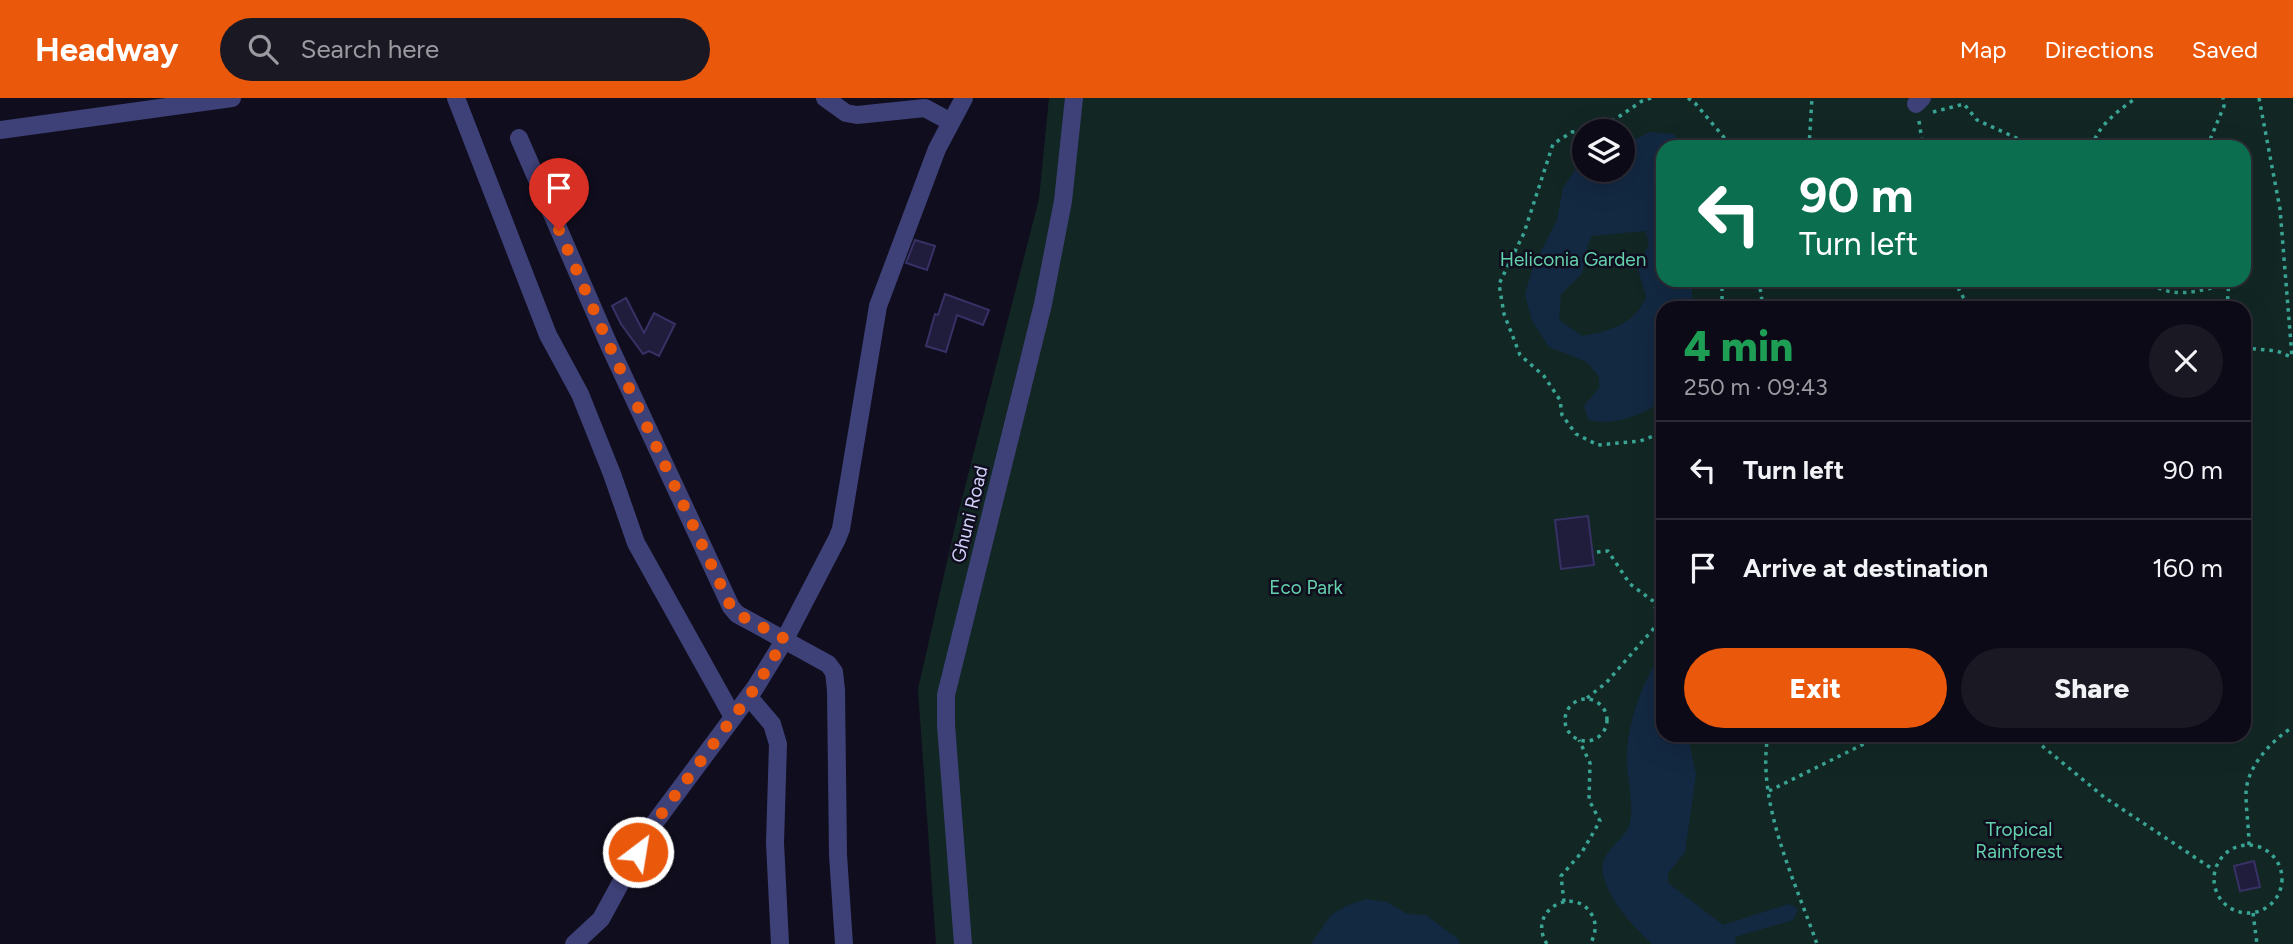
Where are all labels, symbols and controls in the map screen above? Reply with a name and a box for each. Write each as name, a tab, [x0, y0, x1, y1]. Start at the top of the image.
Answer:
search box	[220, 18, 710, 81]
text: Headway	[35, 30, 178, 69]
icon: search	[244, 30, 282, 68]
text: Search here	[300, 33, 439, 65]
text: Map	[1960, 35, 2006, 64]
text: Directions	[2044, 35, 2154, 64]
text: Saved	[2192, 35, 2258, 64]
map controls	[1572, 119, 1635, 182]
button: layers	[1572, 119, 1635, 182]
pin	[529, 158, 589, 230]
text: 90 m	[1799, 165, 1914, 224]
icon: left	[1684, 168, 1775, 259]
icon: arrive	[540, 169, 578, 207]
text: Turn left	[1799, 225, 1918, 263]
park label: Heliconia Garden	[1500, 248, 1646, 271]
text: 4 min	[1684, 321, 1793, 372]
button: close	[2149, 324, 2223, 398]
text: 250 m · 09:43	[1684, 373, 1828, 401]
icon: left	[1684, 451, 1722, 489]
text: Turn left	[1743, 454, 1844, 486]
text: 90 m	[2163, 454, 2223, 486]
street label: Ghuni Road	[946, 463, 993, 565]
icon: arrive	[1684, 549, 1722, 587]
text: Arrive at destination	[1743, 552, 1988, 584]
text: 160 m	[2152, 552, 2223, 584]
park label: Eco Park	[1269, 576, 1343, 599]
button: Exit	[1684, 648, 1947, 728]
button: Share	[1961, 648, 2223, 728]
position arrow	[601, 815, 675, 889]
park label: Tropical Rainforest	[1975, 818, 2063, 863]

